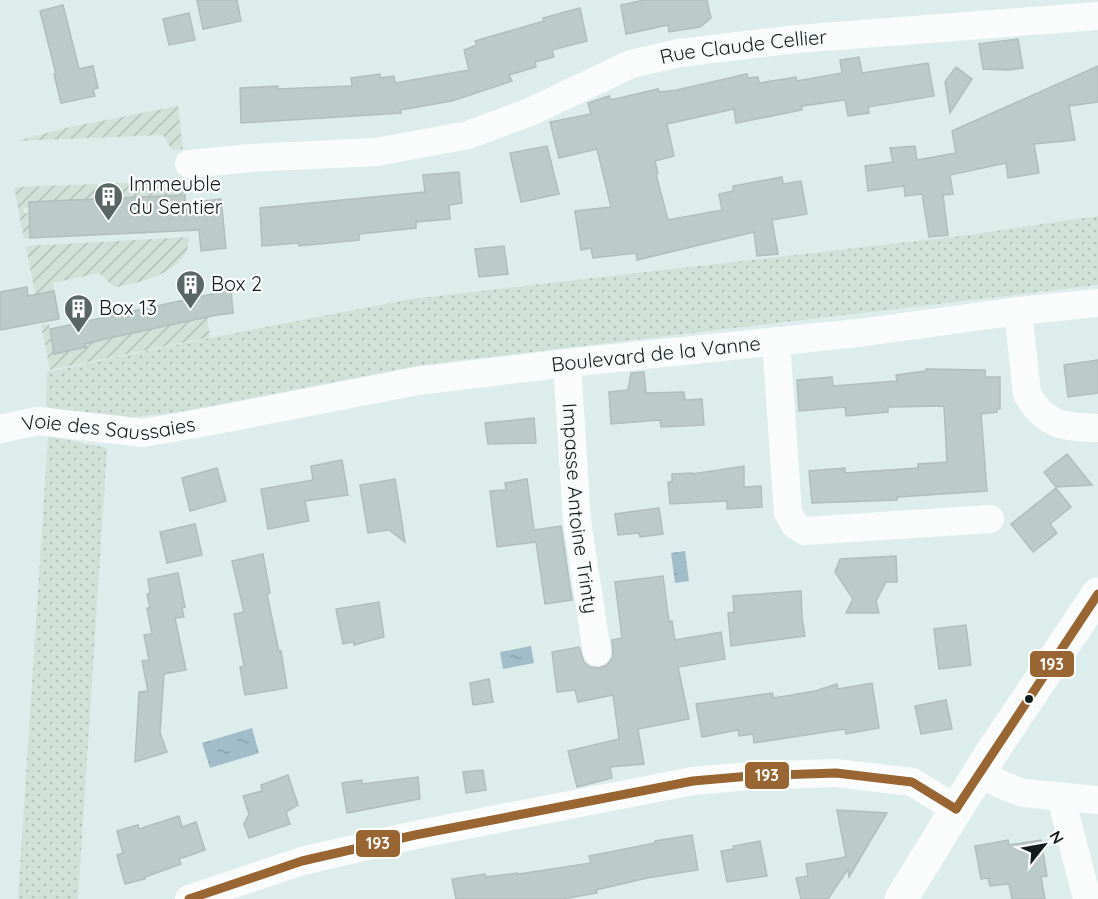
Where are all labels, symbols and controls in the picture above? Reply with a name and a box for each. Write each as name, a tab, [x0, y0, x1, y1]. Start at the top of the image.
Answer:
street label: Rue Claude Cellier	[657, 24, 828, 69]
place label: Immeuble du Sentier	[129, 171, 223, 219]
building icon: Immeuble du Sentier	[92, 180, 124, 222]
building icon: Box 2	[174, 268, 206, 310]
place label: Box 2	[211, 271, 262, 296]
building icon: Box 13	[62, 292, 94, 334]
place label: Box 13	[99, 295, 157, 320]
street label: Boulevard de la Vanne	[550, 330, 762, 377]
street label: Impasse Antoine Trinty	[558, 402, 604, 615]
street label: Voie des Saussaies	[19, 408, 197, 445]
line badge: 193	[1029, 650, 1075, 678]
text: 193	[1040, 654, 1064, 674]
unlabelled marker	[1023, 693, 1035, 705]
line badge: 193	[744, 761, 790, 790]
text: 193	[755, 765, 779, 785]
north arrow	[1014, 815, 1074, 875]
text: N	[1045, 827, 1068, 847]
line badge: 193	[355, 829, 401, 858]
text: 193	[366, 833, 390, 853]

